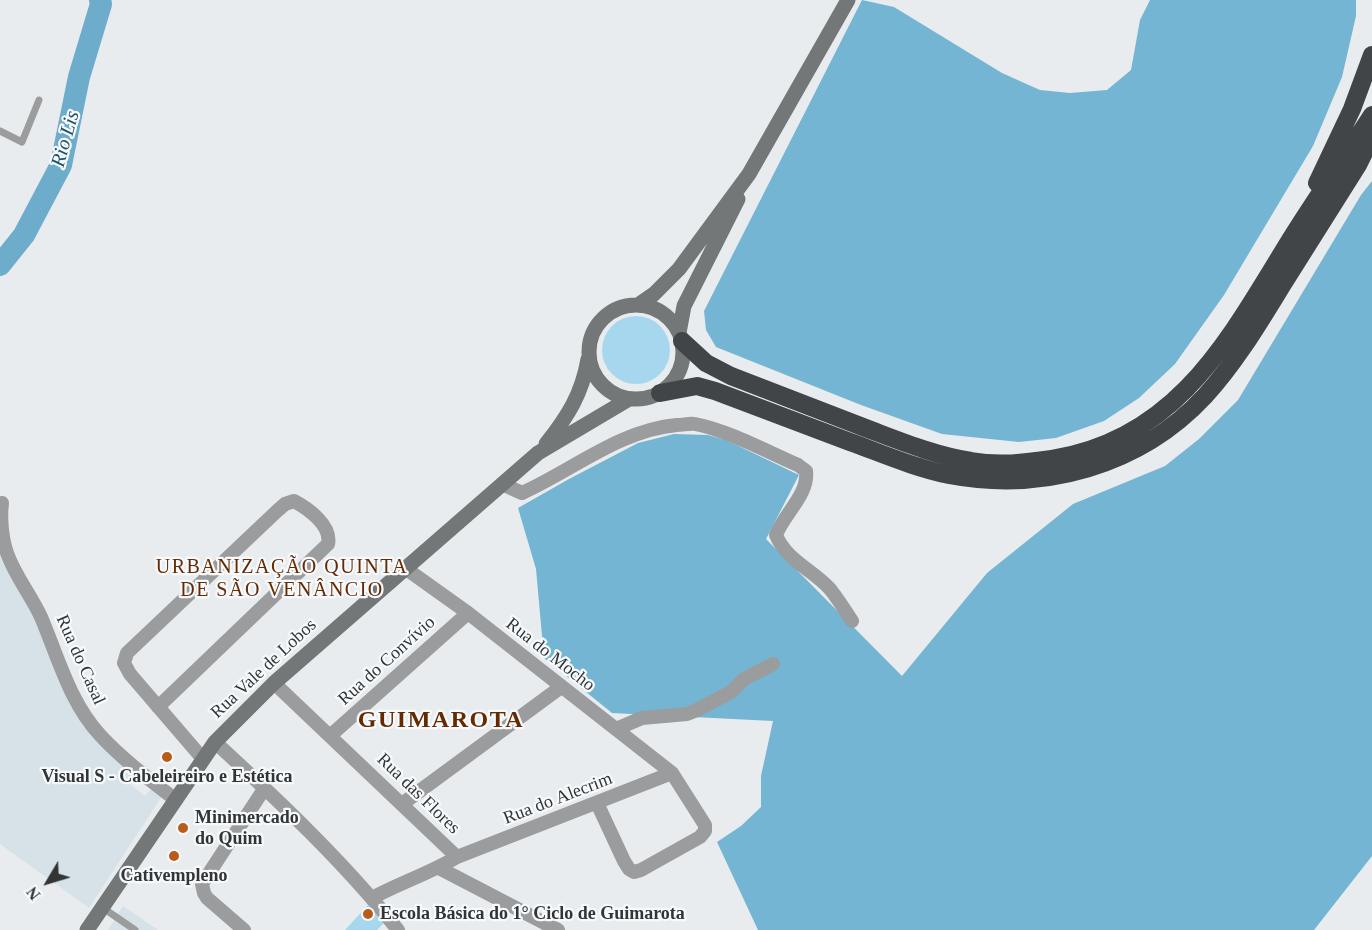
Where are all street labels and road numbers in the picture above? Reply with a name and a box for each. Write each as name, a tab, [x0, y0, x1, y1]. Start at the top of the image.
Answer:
street label: Rua do Casal	[51, 612, 109, 708]
street label: Rua do Convívio	[334, 612, 440, 710]
street label: Rua do Mocho	[501, 614, 599, 696]
street label: Rua Vale de Lobos	[207, 615, 321, 723]
street label: Rua das Flores	[372, 749, 464, 839]
street label: Rua do Alecrim	[500, 768, 616, 830]

